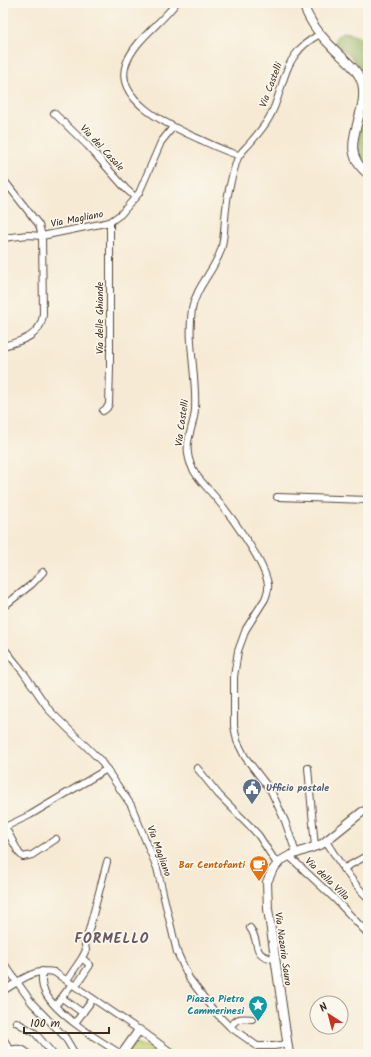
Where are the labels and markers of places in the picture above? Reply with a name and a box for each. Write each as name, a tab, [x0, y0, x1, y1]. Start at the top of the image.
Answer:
public building icon: Ufficio postale	[241, 777, 263, 805]
place label: Ufficio postale	[266, 780, 329, 796]
cafe icon: Bar Centofanti	[248, 854, 270, 882]
place label: Bar Centofanti	[178, 857, 245, 873]
place label: Piazza Pietro Cammerinesi	[187, 991, 244, 1019]
place icon: Piazza Pietro Cammerinesi	[247, 994, 269, 1022]

